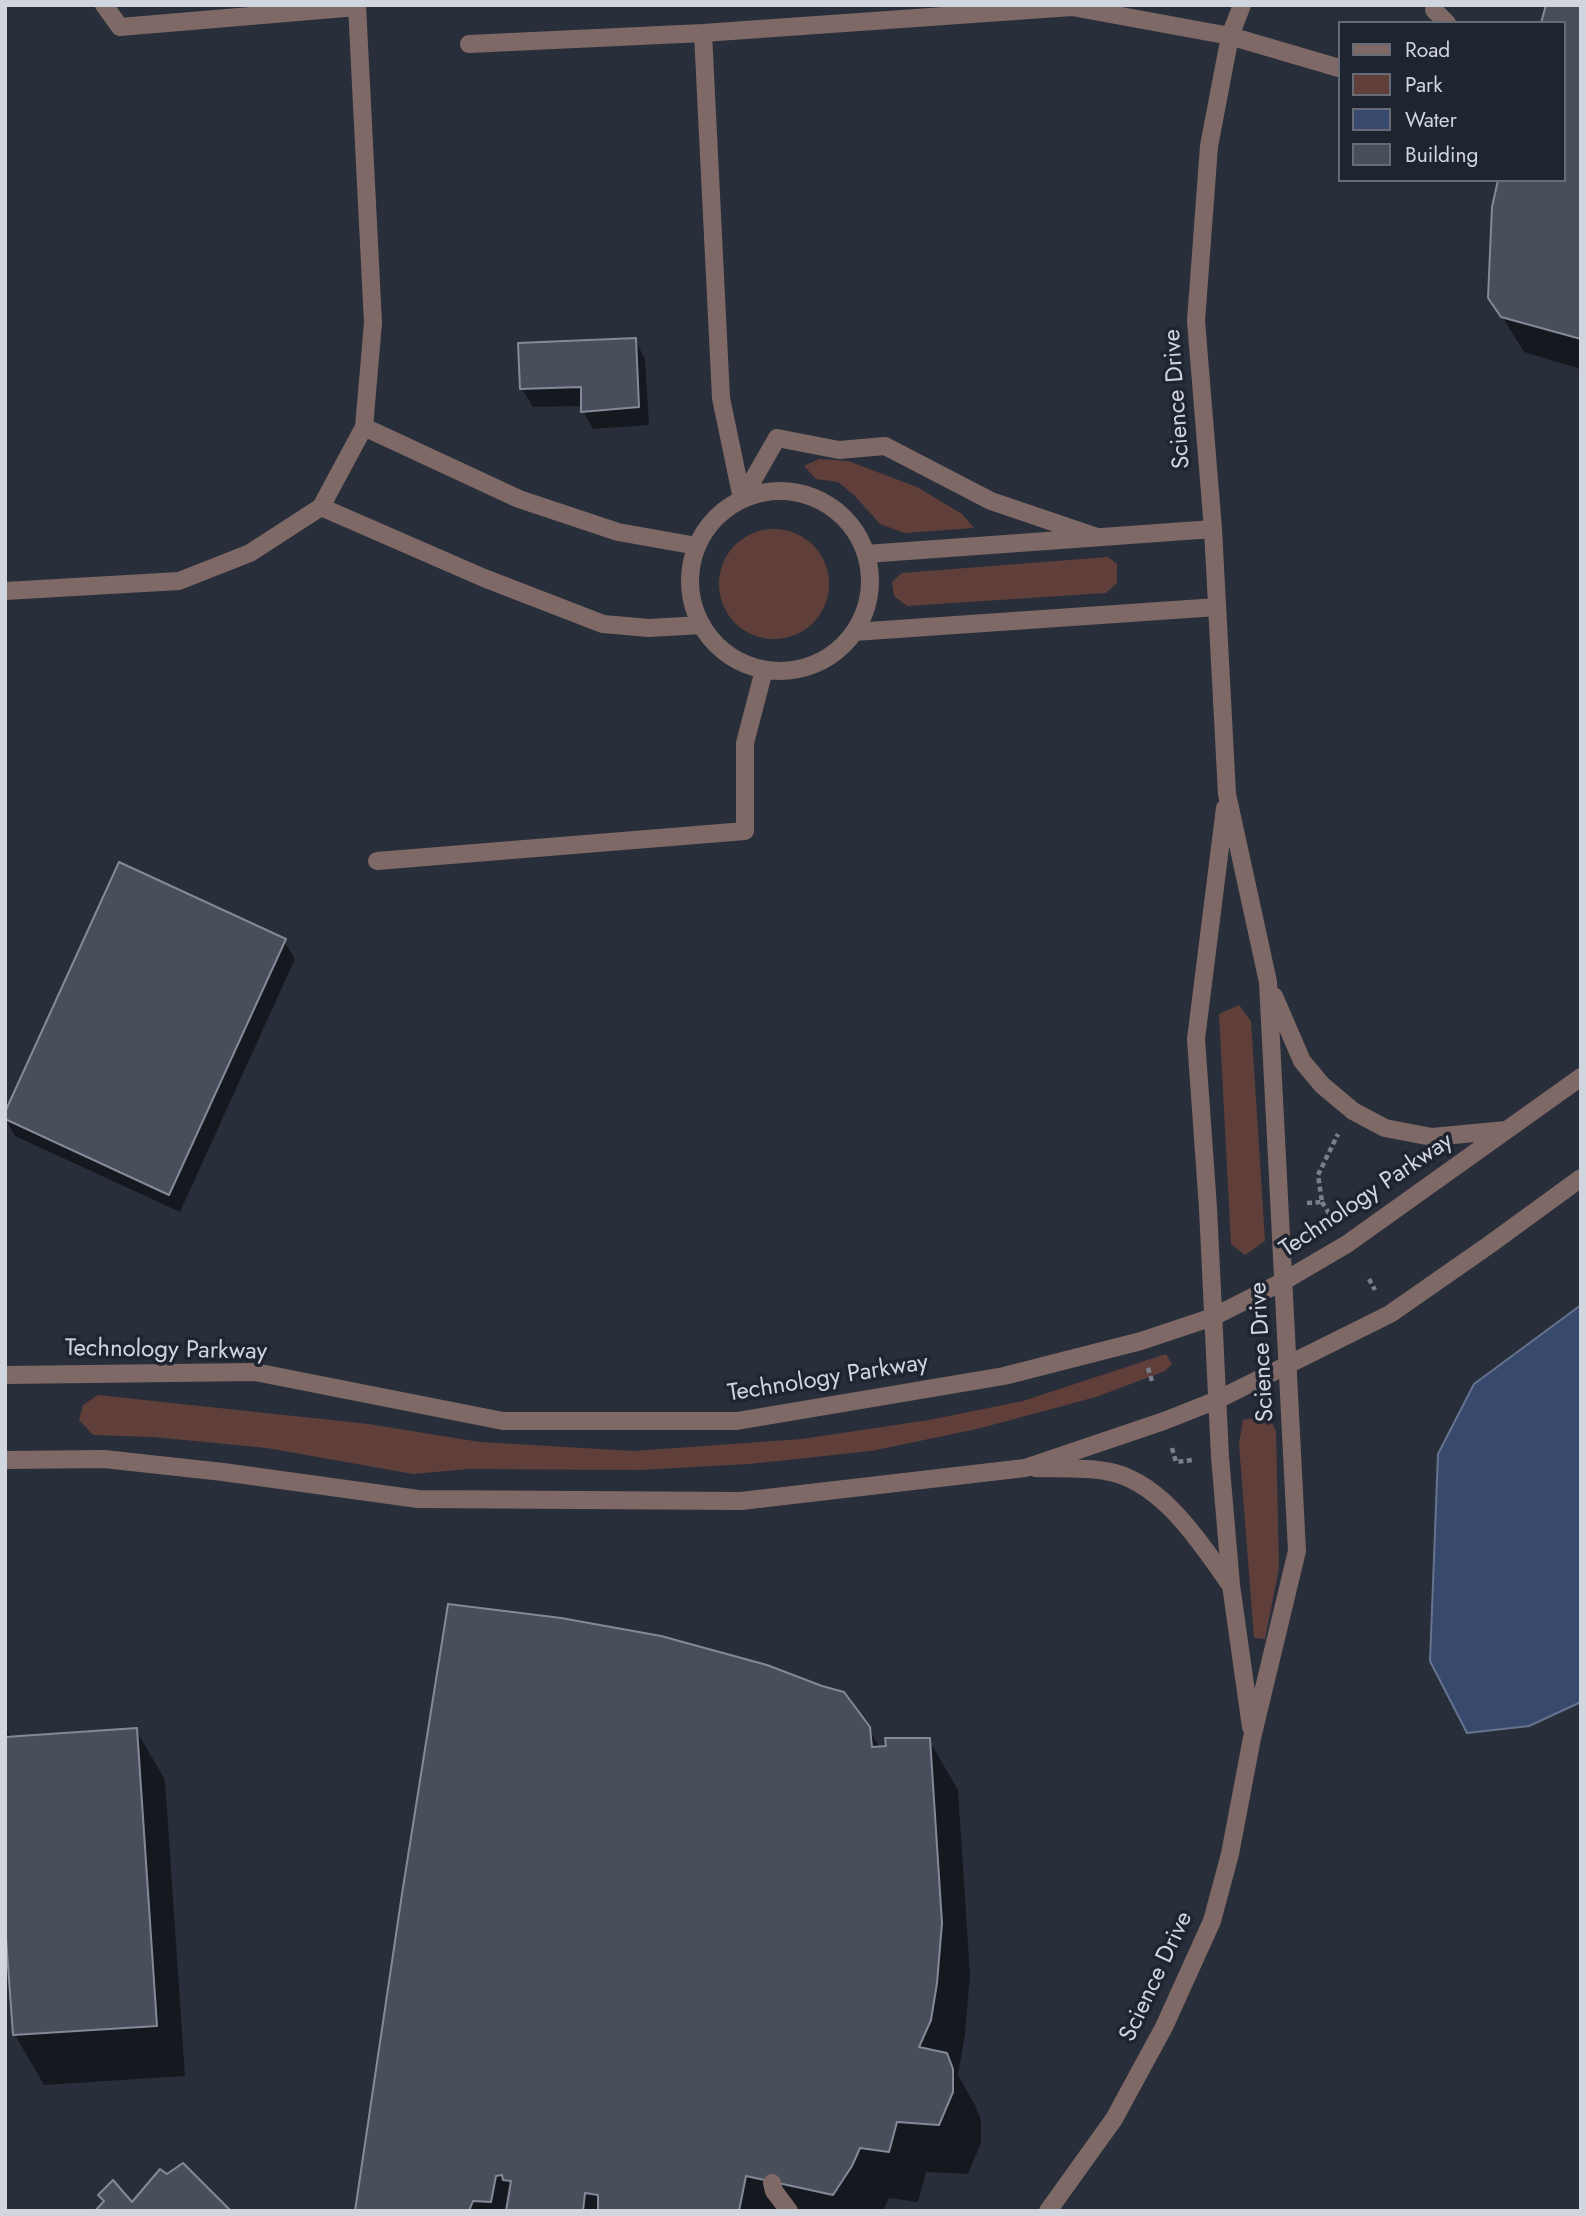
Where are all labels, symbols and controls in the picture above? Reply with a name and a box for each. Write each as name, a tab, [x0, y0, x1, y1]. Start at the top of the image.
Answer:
legend	[1338, 21, 1565, 182]
text: Road	[1405, 35, 1450, 65]
text: Park	[1405, 70, 1442, 100]
text: Water	[1405, 105, 1457, 135]
text: Building	[1405, 140, 1478, 170]
street label: Science Drive	[1159, 328, 1197, 470]
street label: Technology Parkway	[1275, 1127, 1459, 1265]
street label: Science Drive	[1245, 1281, 1281, 1423]
street label: Technology Parkway	[65, 1335, 267, 1367]
street label: Technology Parkway	[726, 1349, 930, 1409]
street label: Science Drive	[1114, 1907, 1200, 2047]

